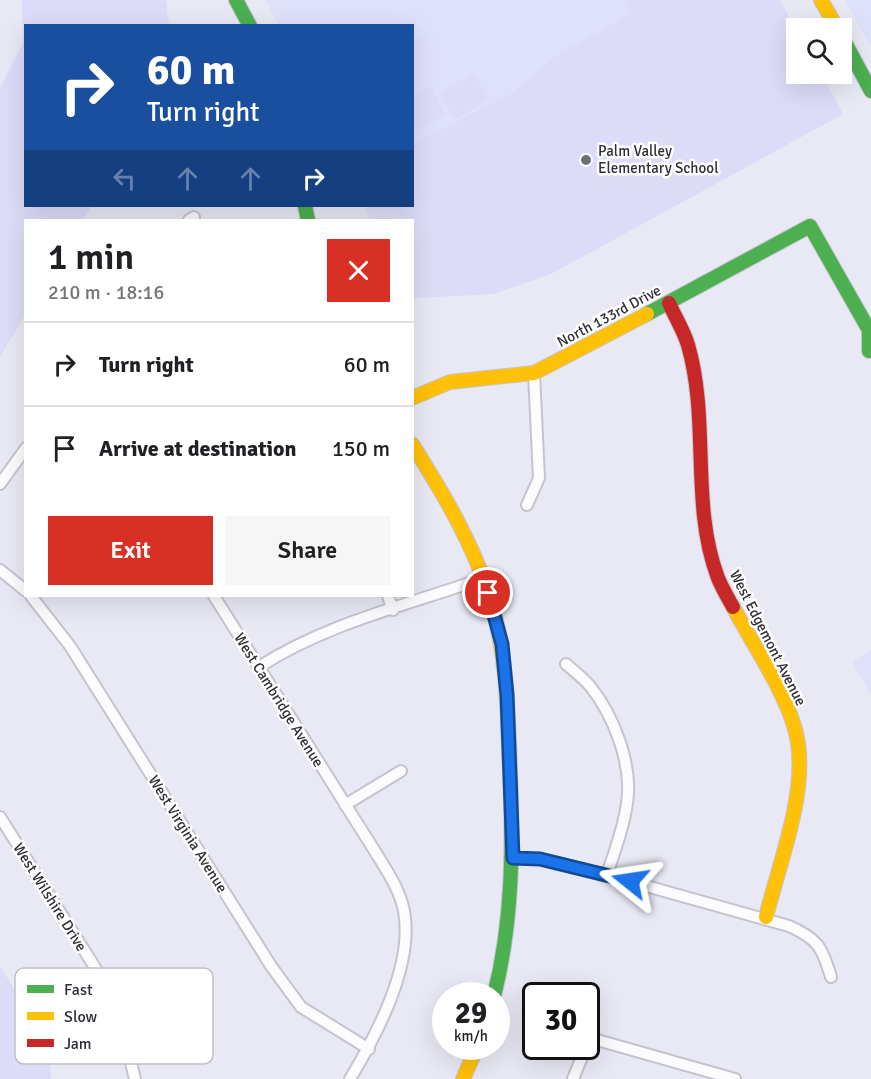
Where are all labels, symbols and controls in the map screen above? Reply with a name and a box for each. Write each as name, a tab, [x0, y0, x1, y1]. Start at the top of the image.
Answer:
map controls	[786, 18, 852, 84]
button: search	[786, 18, 852, 84]
text: 60 m	[147, 45, 236, 96]
icon: right	[48, 48, 126, 126]
text: Turn right	[147, 96, 260, 129]
place label: Palm Valley Elementary School	[598, 142, 719, 177]
marker: Palm Valley Elementary School	[579, 153, 593, 167]
icon: left	[108, 162, 141, 195]
icon: ahead	[171, 162, 204, 195]
icon: ahead	[234, 162, 267, 195]
icon: right	[297, 162, 330, 195]
text: 1 min	[48, 235, 134, 280]
button: close	[327, 239, 390, 302]
text: 210 m · 18:16	[48, 280, 164, 305]
street label: North 133rd Drive	[554, 281, 664, 351]
icon: right	[48, 348, 81, 381]
text: Turn right	[99, 351, 194, 378]
text: 60 m	[344, 351, 390, 378]
icon: arrive	[48, 432, 81, 465]
text: Arrive at destination	[99, 435, 296, 462]
text: 150 m	[332, 435, 390, 462]
button: Exit	[48, 516, 213, 585]
button: Share	[225, 516, 390, 585]
pin	[462, 567, 513, 618]
street label: West Edgemont Avenue	[726, 567, 810, 709]
icon: arrive	[471, 576, 504, 609]
street label: West Cambridge Avenue	[230, 630, 328, 770]
street label: West Virginia Avenue	[145, 772, 231, 896]
street label: West Wilshire Drive	[9, 839, 91, 955]
position arrow	[598, 849, 662, 913]
legend	[15, 968, 213, 1064]
text: Fast	[64, 980, 93, 1000]
speed limit sign: 30	[522, 982, 600, 1060]
text: 29	[455, 995, 487, 1032]
text: Slow	[64, 1007, 98, 1027]
text: km/h	[454, 1027, 488, 1045]
text: Jam	[64, 1034, 92, 1054]

